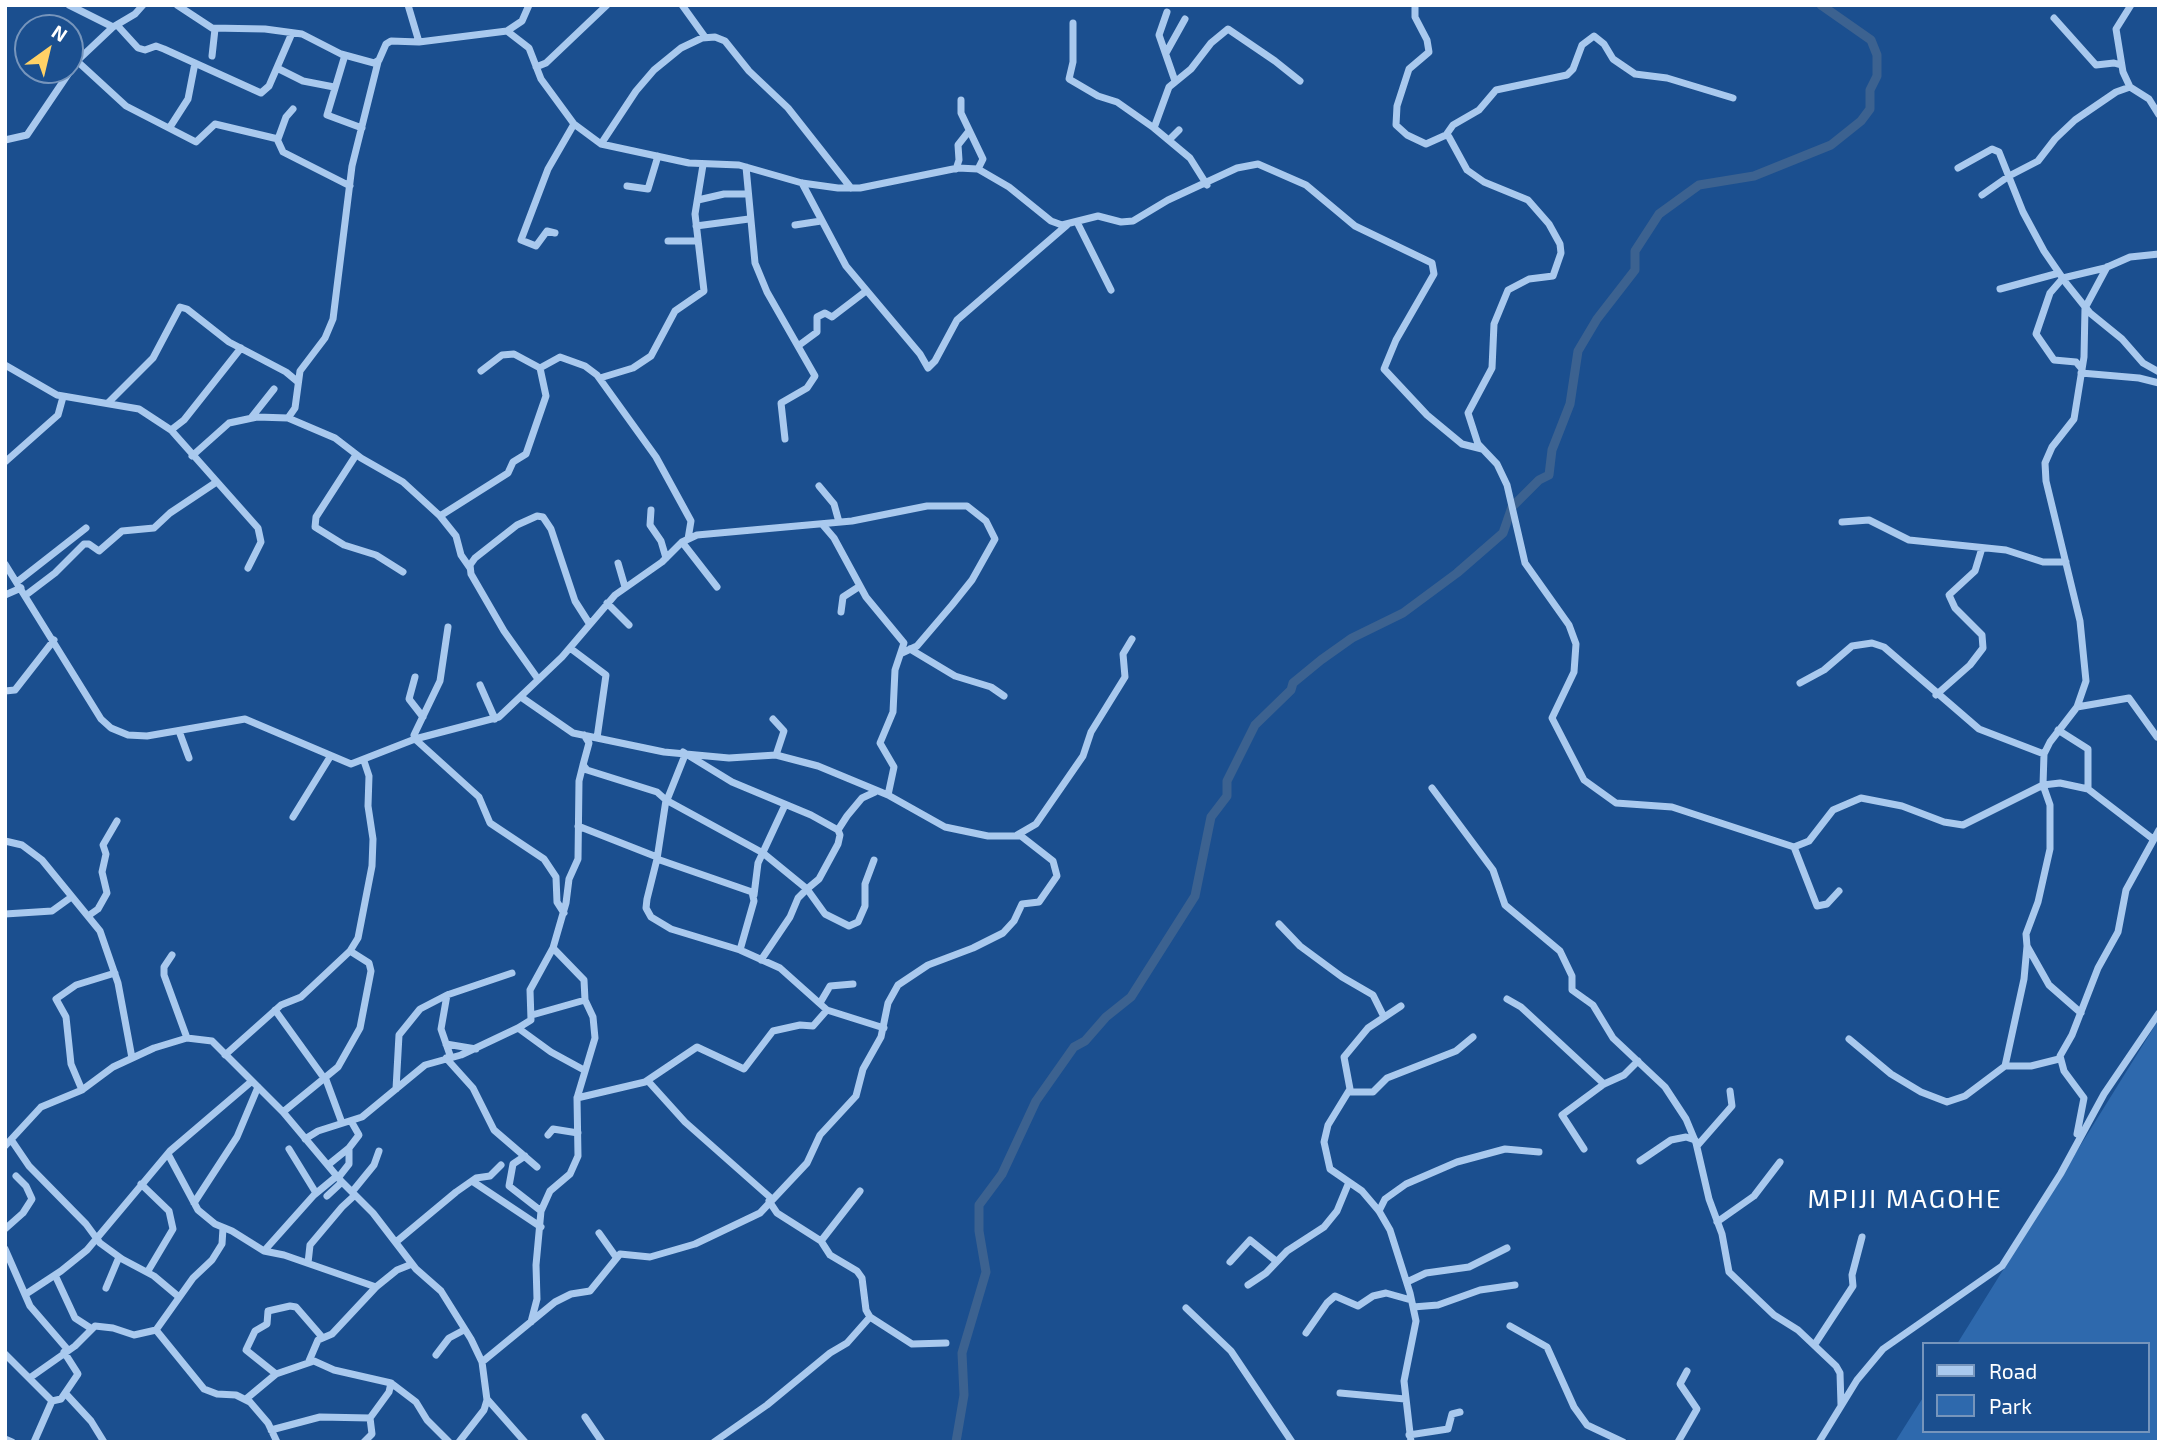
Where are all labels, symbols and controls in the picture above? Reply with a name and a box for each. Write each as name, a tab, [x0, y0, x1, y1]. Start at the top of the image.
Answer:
north arrow	[14, 14, 84, 84]
text: N	[48, 19, 72, 46]
district label: MPIJI MAGOHE	[1809, 1183, 2001, 1215]
legend	[1923, 1342, 2150, 1433]
text: Road	[1989, 1358, 2037, 1383]
text: Park	[1989, 1393, 2032, 1418]

